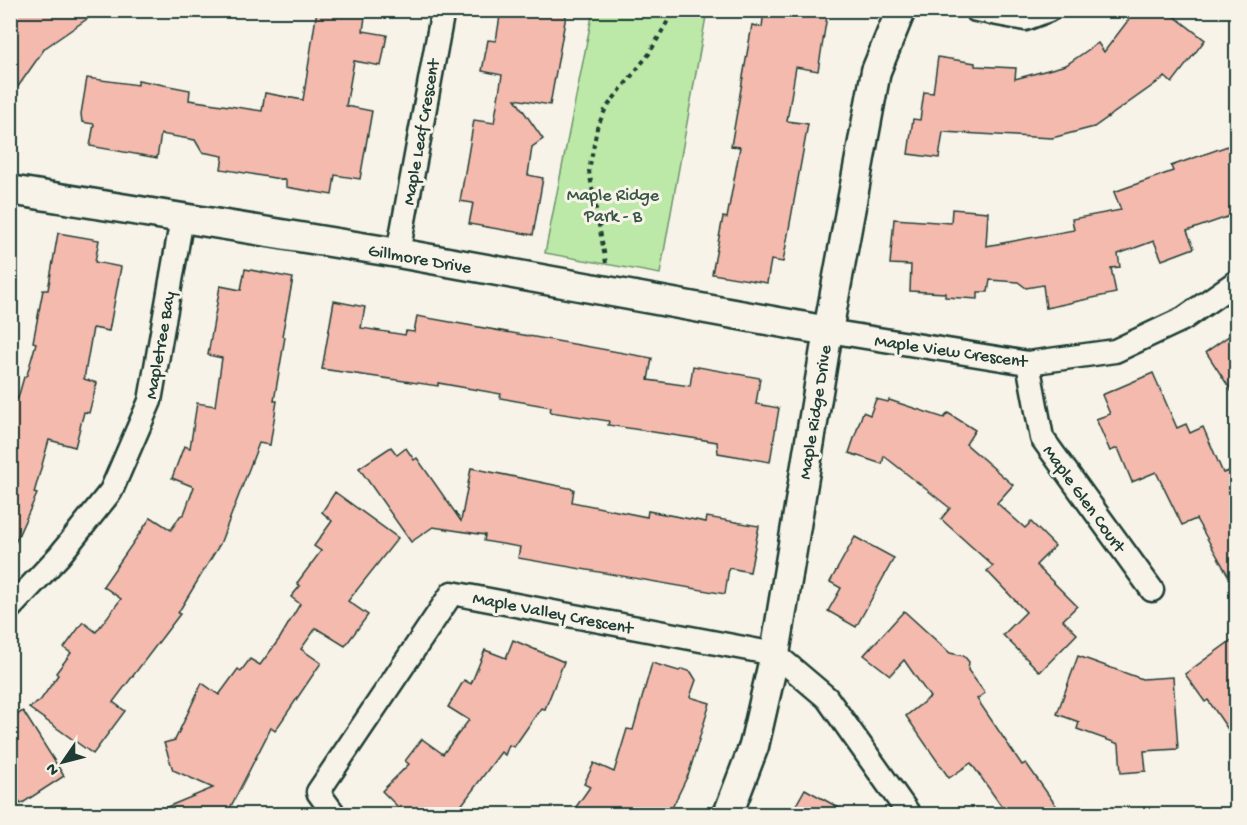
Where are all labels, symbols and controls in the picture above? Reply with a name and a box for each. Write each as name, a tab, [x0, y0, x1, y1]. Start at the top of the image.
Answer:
street label: Maple Leaf Crescent	[399, 56, 446, 207]
park label: Maple Ridge Park - B	[567, 186, 660, 228]
street label: Gillmore Drive	[366, 241, 474, 280]
street label: Mapletree Bay	[142, 290, 181, 401]
street label: Maple View Crescent	[873, 331, 1030, 374]
street label: Maple Ridge Drive	[795, 343, 838, 481]
street label: Maple Glen Court	[1037, 442, 1130, 559]
street label: Maple Valley Crescent	[471, 589, 636, 641]
north arrow	[33, 732, 93, 792]
text: N	[42, 758, 64, 778]

